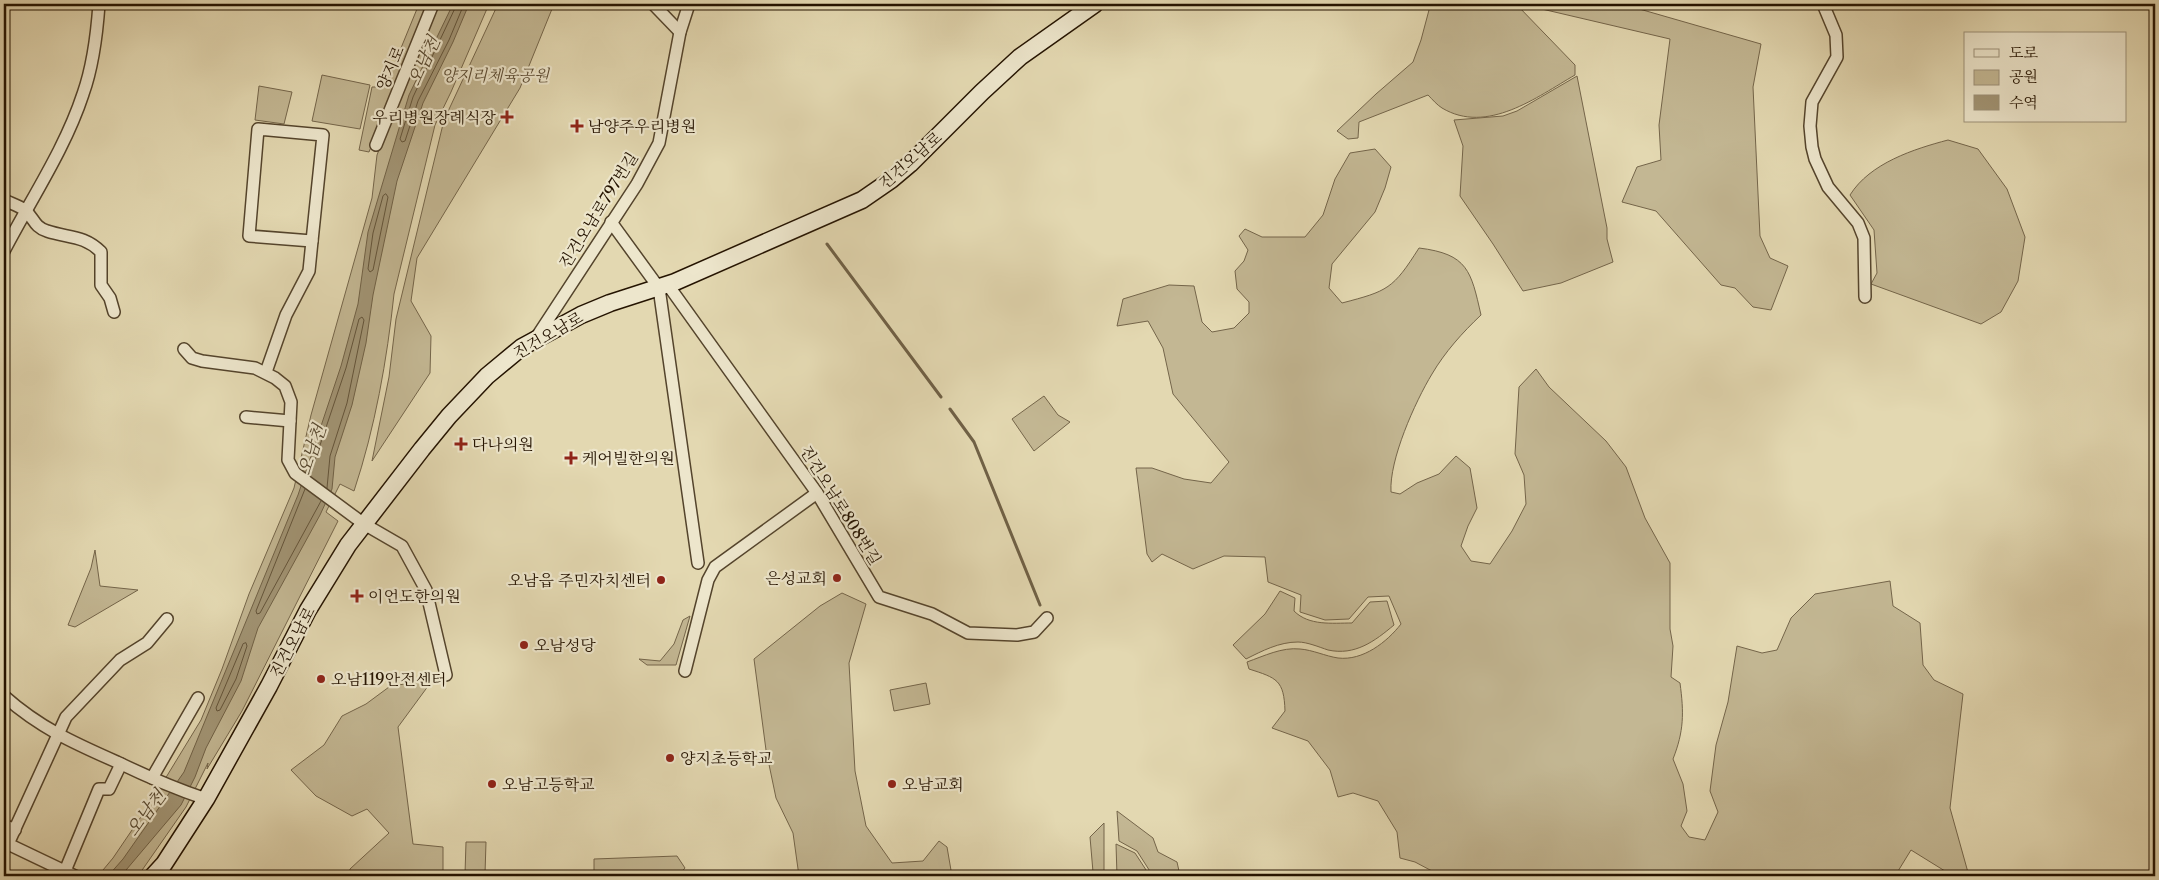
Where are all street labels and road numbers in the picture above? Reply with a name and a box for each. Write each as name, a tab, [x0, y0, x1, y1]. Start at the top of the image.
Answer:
street label: 양지로	[372, 42, 408, 93]
street label: 진건오남로	[874, 127, 946, 193]
street label: 진건오남로797번길	[554, 148, 642, 272]
street label: 진건오남로	[510, 307, 587, 363]
street label: 진건오남로808번길	[796, 441, 886, 569]
street label: 진건오남로	[265, 603, 319, 681]

